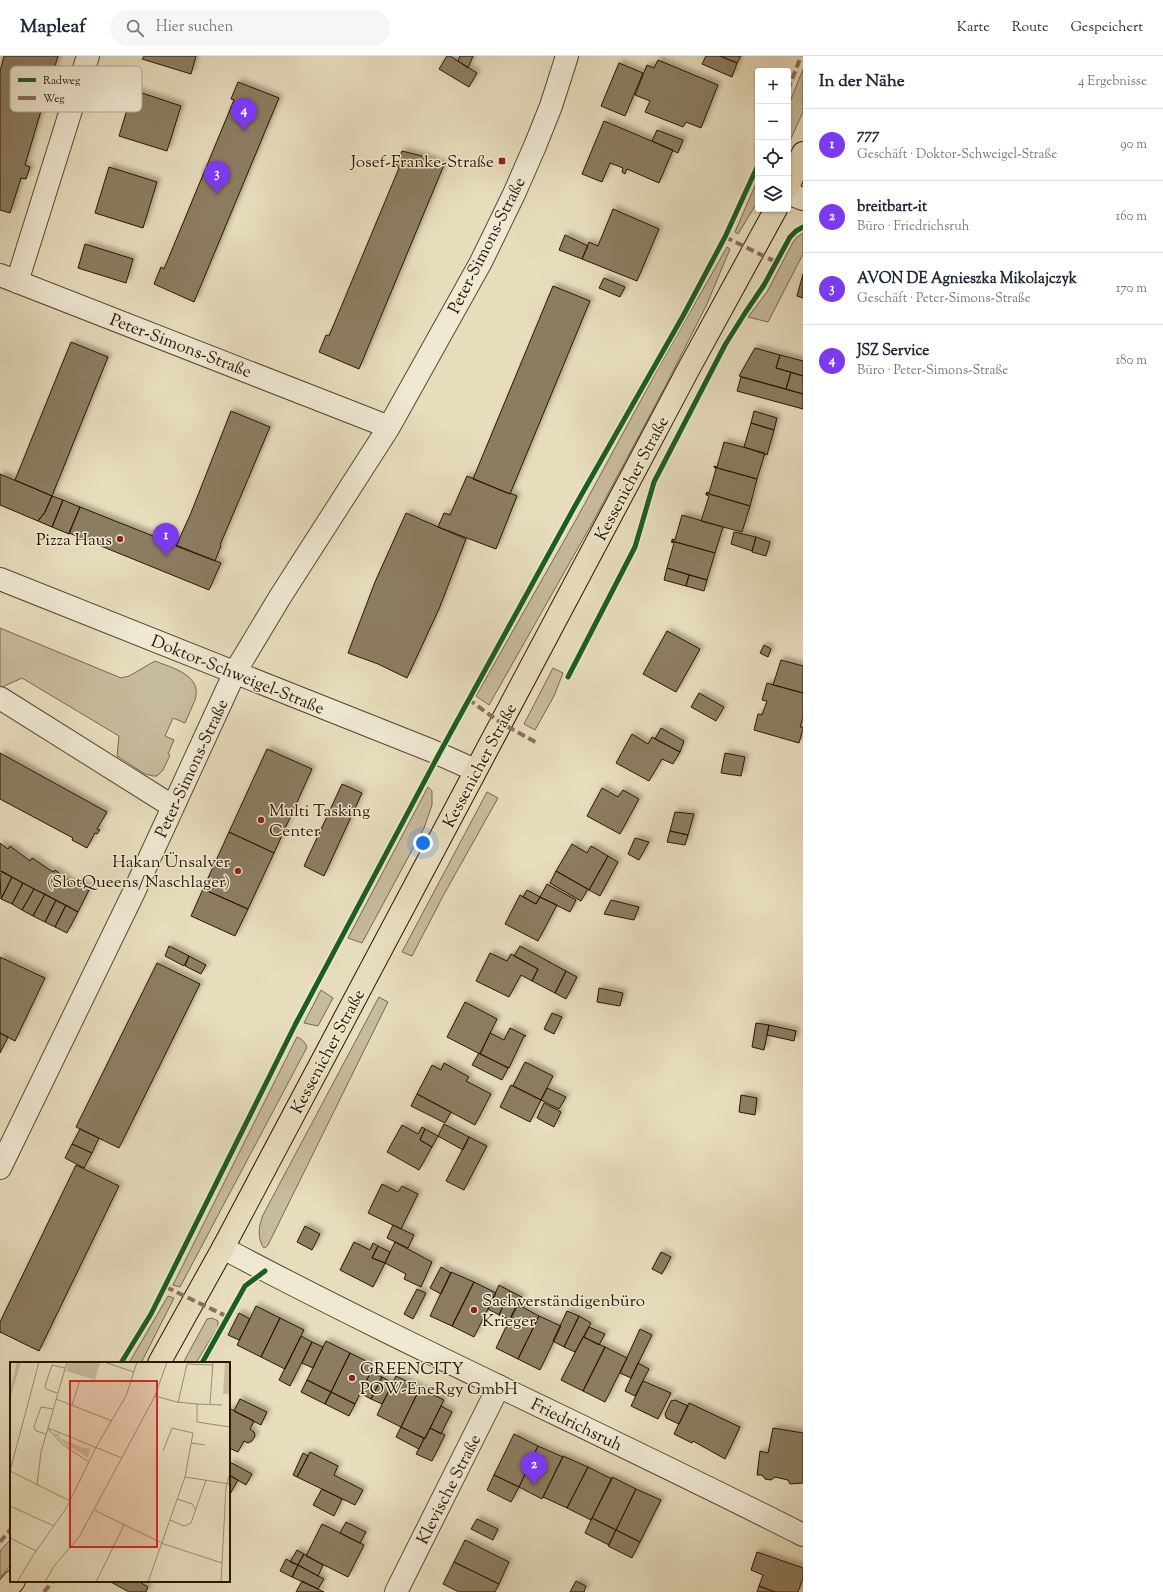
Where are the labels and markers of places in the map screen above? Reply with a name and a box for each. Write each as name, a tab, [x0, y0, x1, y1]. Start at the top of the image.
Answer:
pin: 4	[231, 98, 257, 131]
place label: Josef-Franke-Straße	[350, 151, 494, 175]
marker: Josef-Franke-Straße	[497, 156, 507, 166]
pin: 3	[204, 161, 230, 194]
pin: 1	[153, 523, 179, 556]
place label: Pizza Haus	[36, 529, 112, 553]
marker: Pizza Haus	[115, 534, 125, 544]
place label: Multi Tasking Center	[269, 800, 370, 844]
marker: Multi Tasking Center	[256, 815, 266, 825]
place label: Hakan Ünsalver (SlotQueens/Naschlager)	[47, 851, 231, 895]
marker: Hakan Ünsalver (SlotQueens/Naschlager)	[233, 866, 243, 876]
place label: Sachverständigenbüro Krieger	[482, 1290, 645, 1334]
marker: Sachverständigenbüro Krieger	[469, 1305, 479, 1315]
place label: GREENCITY POW-EneRgy GmbH	[360, 1358, 518, 1402]
marker: GREENCITY POW-EneRgy GmbH	[347, 1373, 357, 1383]
pin: 2	[521, 1452, 547, 1485]

